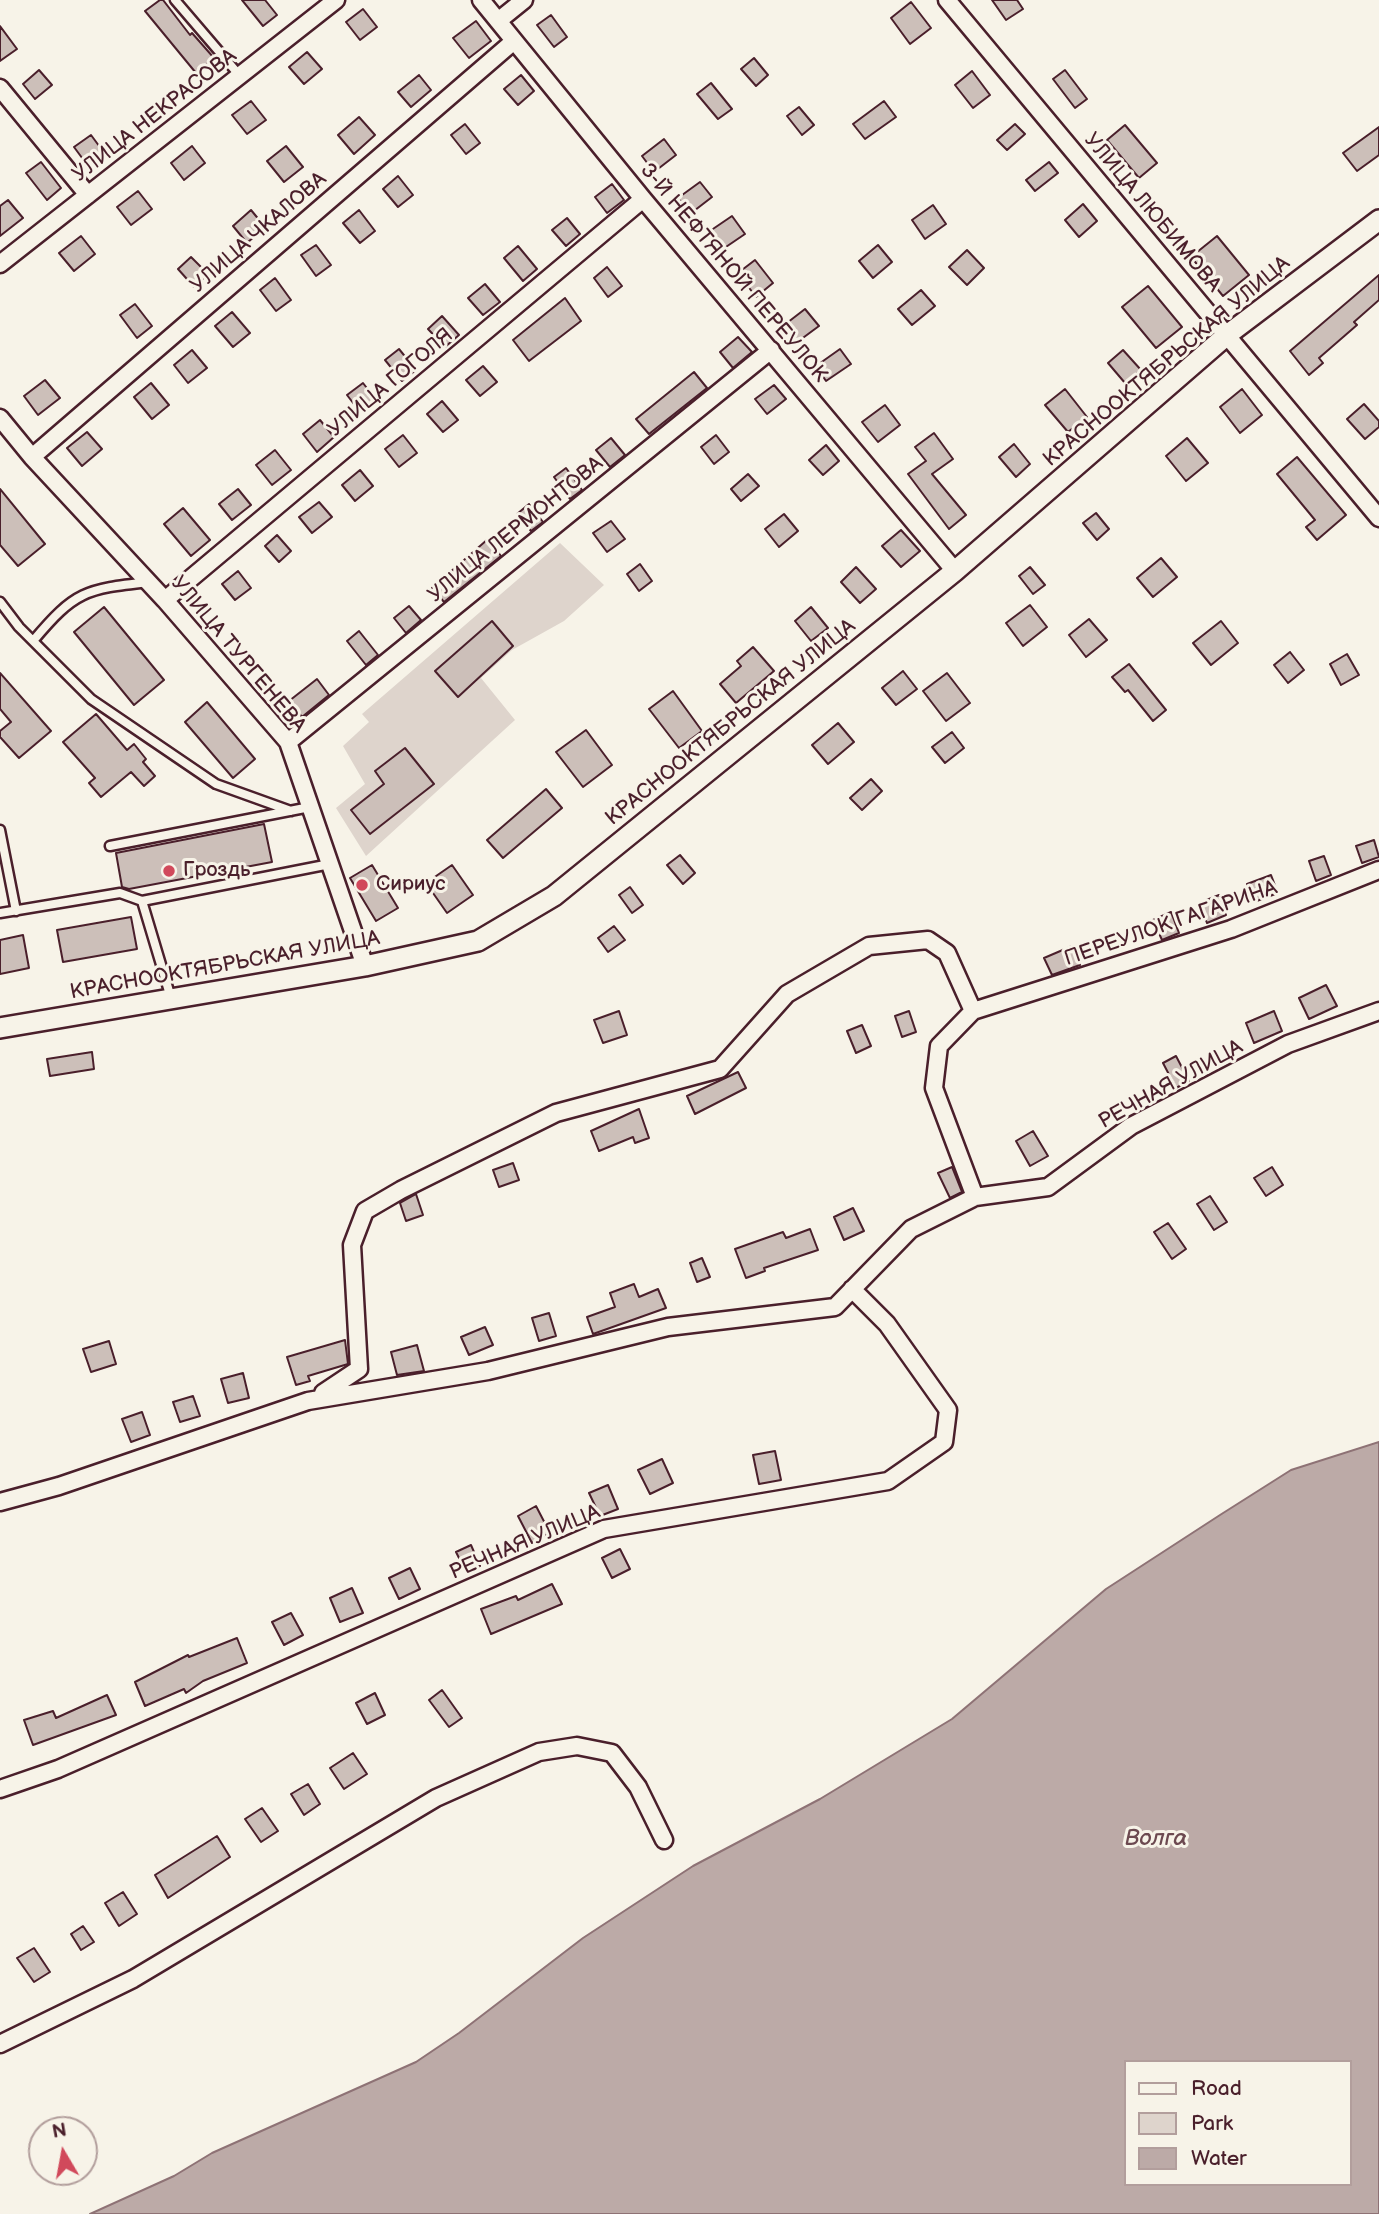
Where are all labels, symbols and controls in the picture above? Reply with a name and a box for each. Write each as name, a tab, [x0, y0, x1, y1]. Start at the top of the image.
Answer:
street label: УЛИЦА НЕКРАСОВА	[68, 44, 242, 188]
street label: УЛИЦА ЛЮБИМОВА	[1078, 128, 1226, 298]
street label: 3-Й НЕФТЯНОЙ ПЕРЕУЛОК	[634, 158, 832, 388]
street label: УЛИЦА ЧКАЛОВА	[186, 167, 332, 299]
street label: КРАСНООКТЯБРЬСКАЯ УЛИЦА	[1039, 251, 1295, 473]
street label: УЛИЦА ГОГОЛЯ	[323, 323, 459, 443]
street label: УЛИЦА ЛЕРМОНТОВА	[423, 452, 609, 608]
street label: УЛИЦА ТУРГЕНЕВА	[165, 572, 311, 738]
street label: КРАСНООКТЯБРЬСКАЯ УЛИЦА	[601, 614, 861, 832]
place label: Гроздь	[183, 858, 250, 884]
marker: Гроздь	[161, 863, 177, 879]
place label: Сириус	[376, 872, 445, 898]
street label: ПЕРЕУЛОК ГАГАРИНА	[1061, 876, 1281, 972]
marker: Сириус	[354, 877, 370, 893]
street label: КРАСНООКТЯБРЬСКАЯ УЛИЦА	[68, 926, 382, 1006]
street label: РЕЧНАЯ УЛИЦА	[1094, 1035, 1248, 1135]
street label: РЕЧНАЯ УЛИЦА	[446, 1500, 604, 1586]
water label: Волга	[1125, 1825, 1187, 1853]
legend	[1124, 2060, 1351, 2186]
text: Road	[1191, 2076, 1242, 2101]
text: Park	[1191, 2111, 1233, 2136]
north arrow	[28, 2116, 98, 2186]
text: N	[51, 2119, 69, 2144]
text: Water	[1191, 2146, 1247, 2171]

